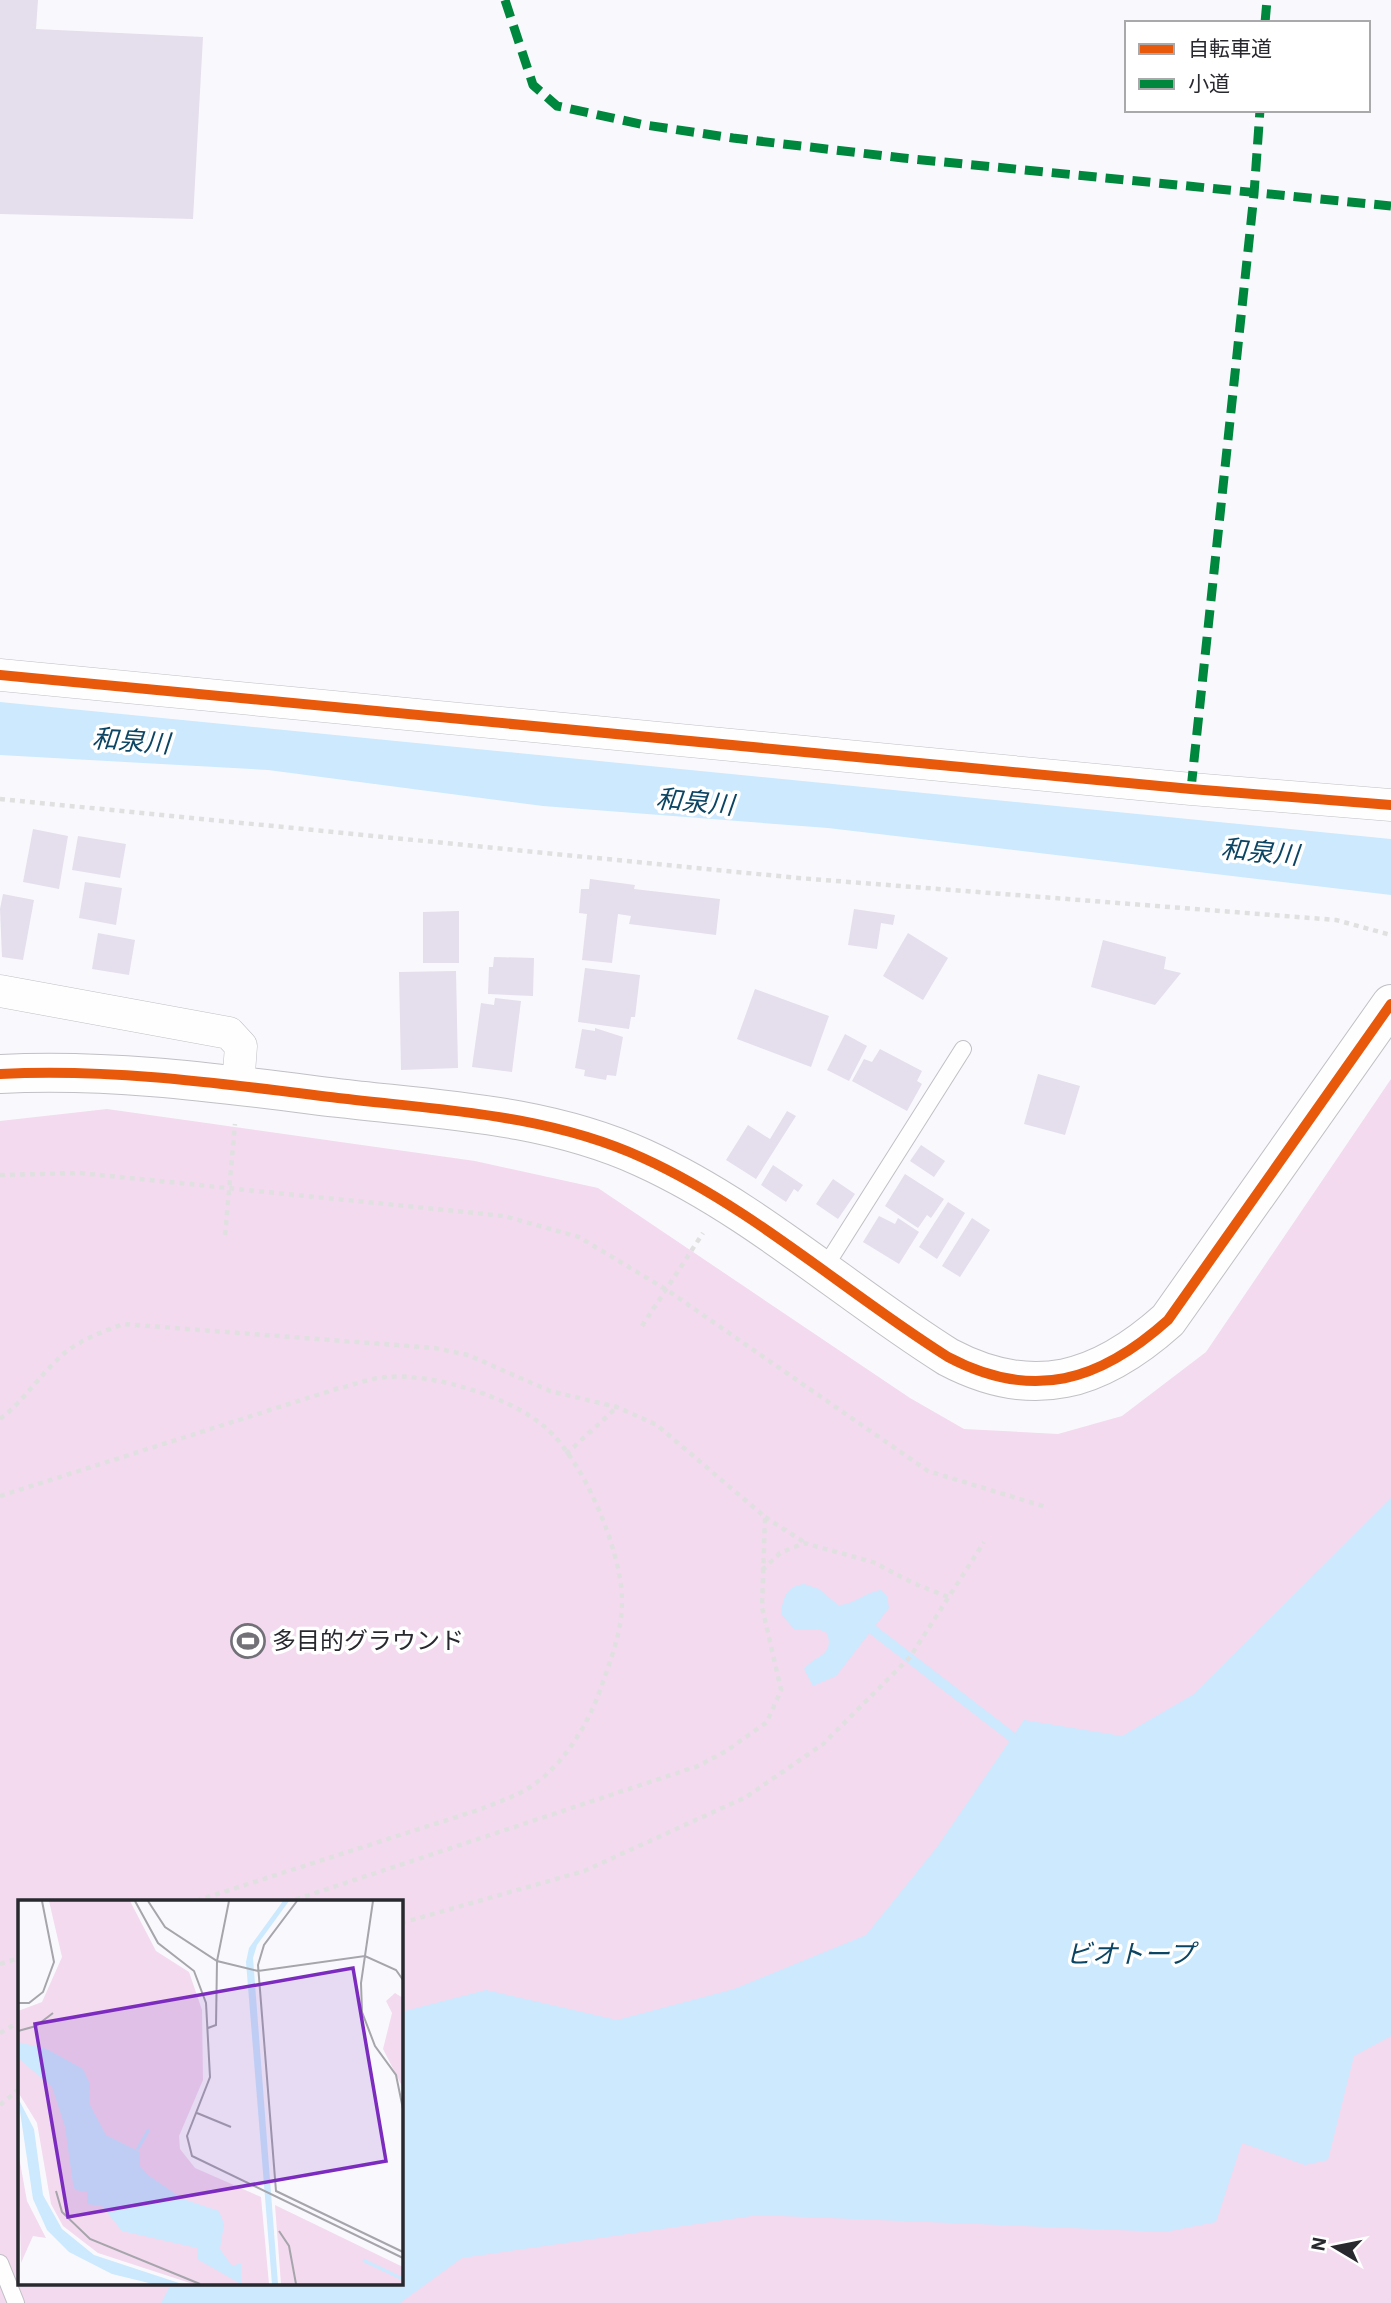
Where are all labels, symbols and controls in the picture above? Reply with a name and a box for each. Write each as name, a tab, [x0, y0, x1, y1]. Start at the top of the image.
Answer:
legend	[1125, 21, 1370, 112]
text: 自転車道	[1188, 34, 1272, 62]
text: 小道	[1188, 69, 1230, 97]
water label: 和泉川	[91, 720, 174, 760]
water label: 和泉川	[655, 781, 738, 822]
water label: 和泉川	[1220, 831, 1303, 872]
sports icon: 多目的グラウンド	[229, 1622, 267, 1660]
place label: 多目的グラウンド	[272, 1624, 464, 1656]
inset map	[18, 1900, 402, 2286]
water label: ビオトープ	[1066, 1936, 1199, 1970]
north arrow	[1300, 2212, 1370, 2282]
text: N	[1305, 2235, 1331, 2253]

